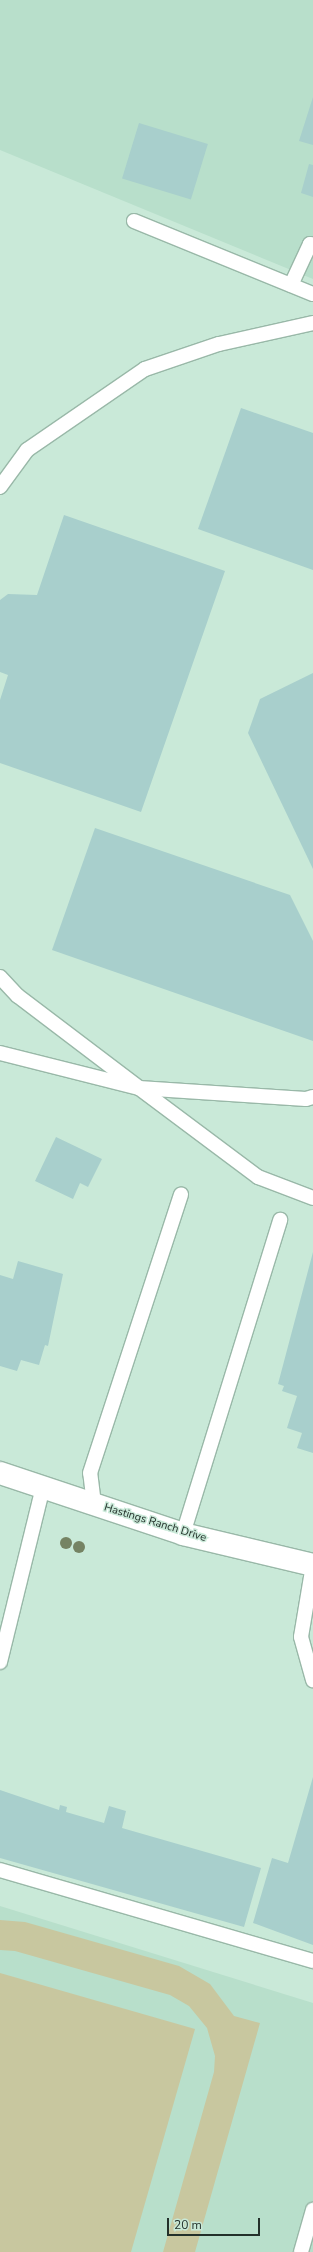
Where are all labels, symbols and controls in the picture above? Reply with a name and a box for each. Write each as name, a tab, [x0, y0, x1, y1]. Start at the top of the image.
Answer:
street label: Hastings Ranch Drive	[102, 1501, 208, 1545]
scale bar	[169, 2210, 262, 2236]
text: 20 m	[174, 2217, 202, 2233]

